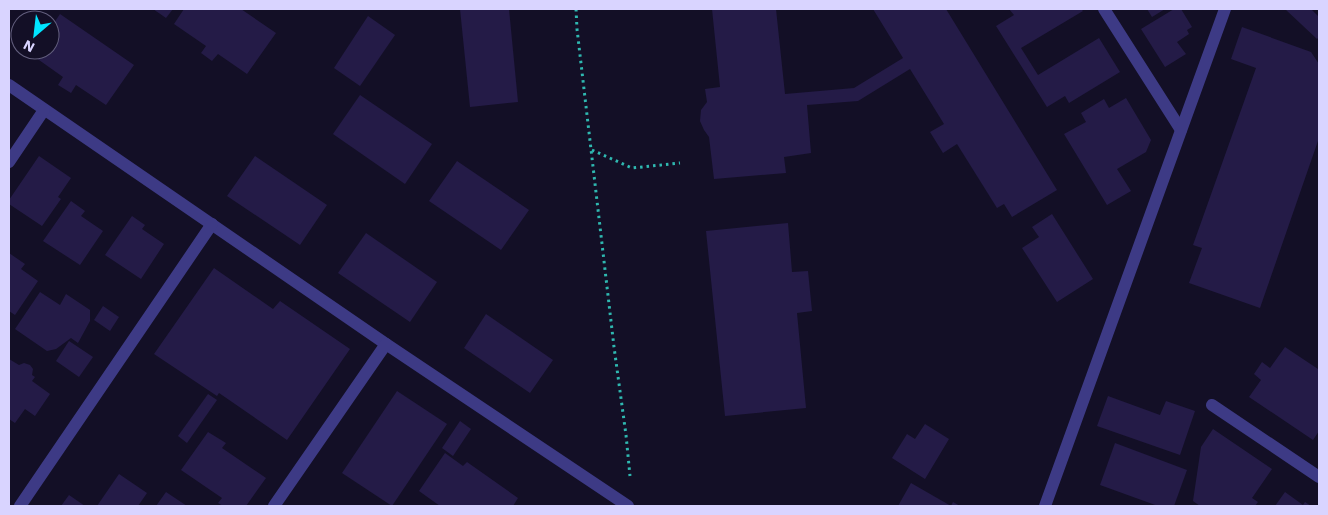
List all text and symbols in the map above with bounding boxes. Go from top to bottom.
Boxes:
north arrow [10,10,60,60]
text: N [21,37,37,56]

